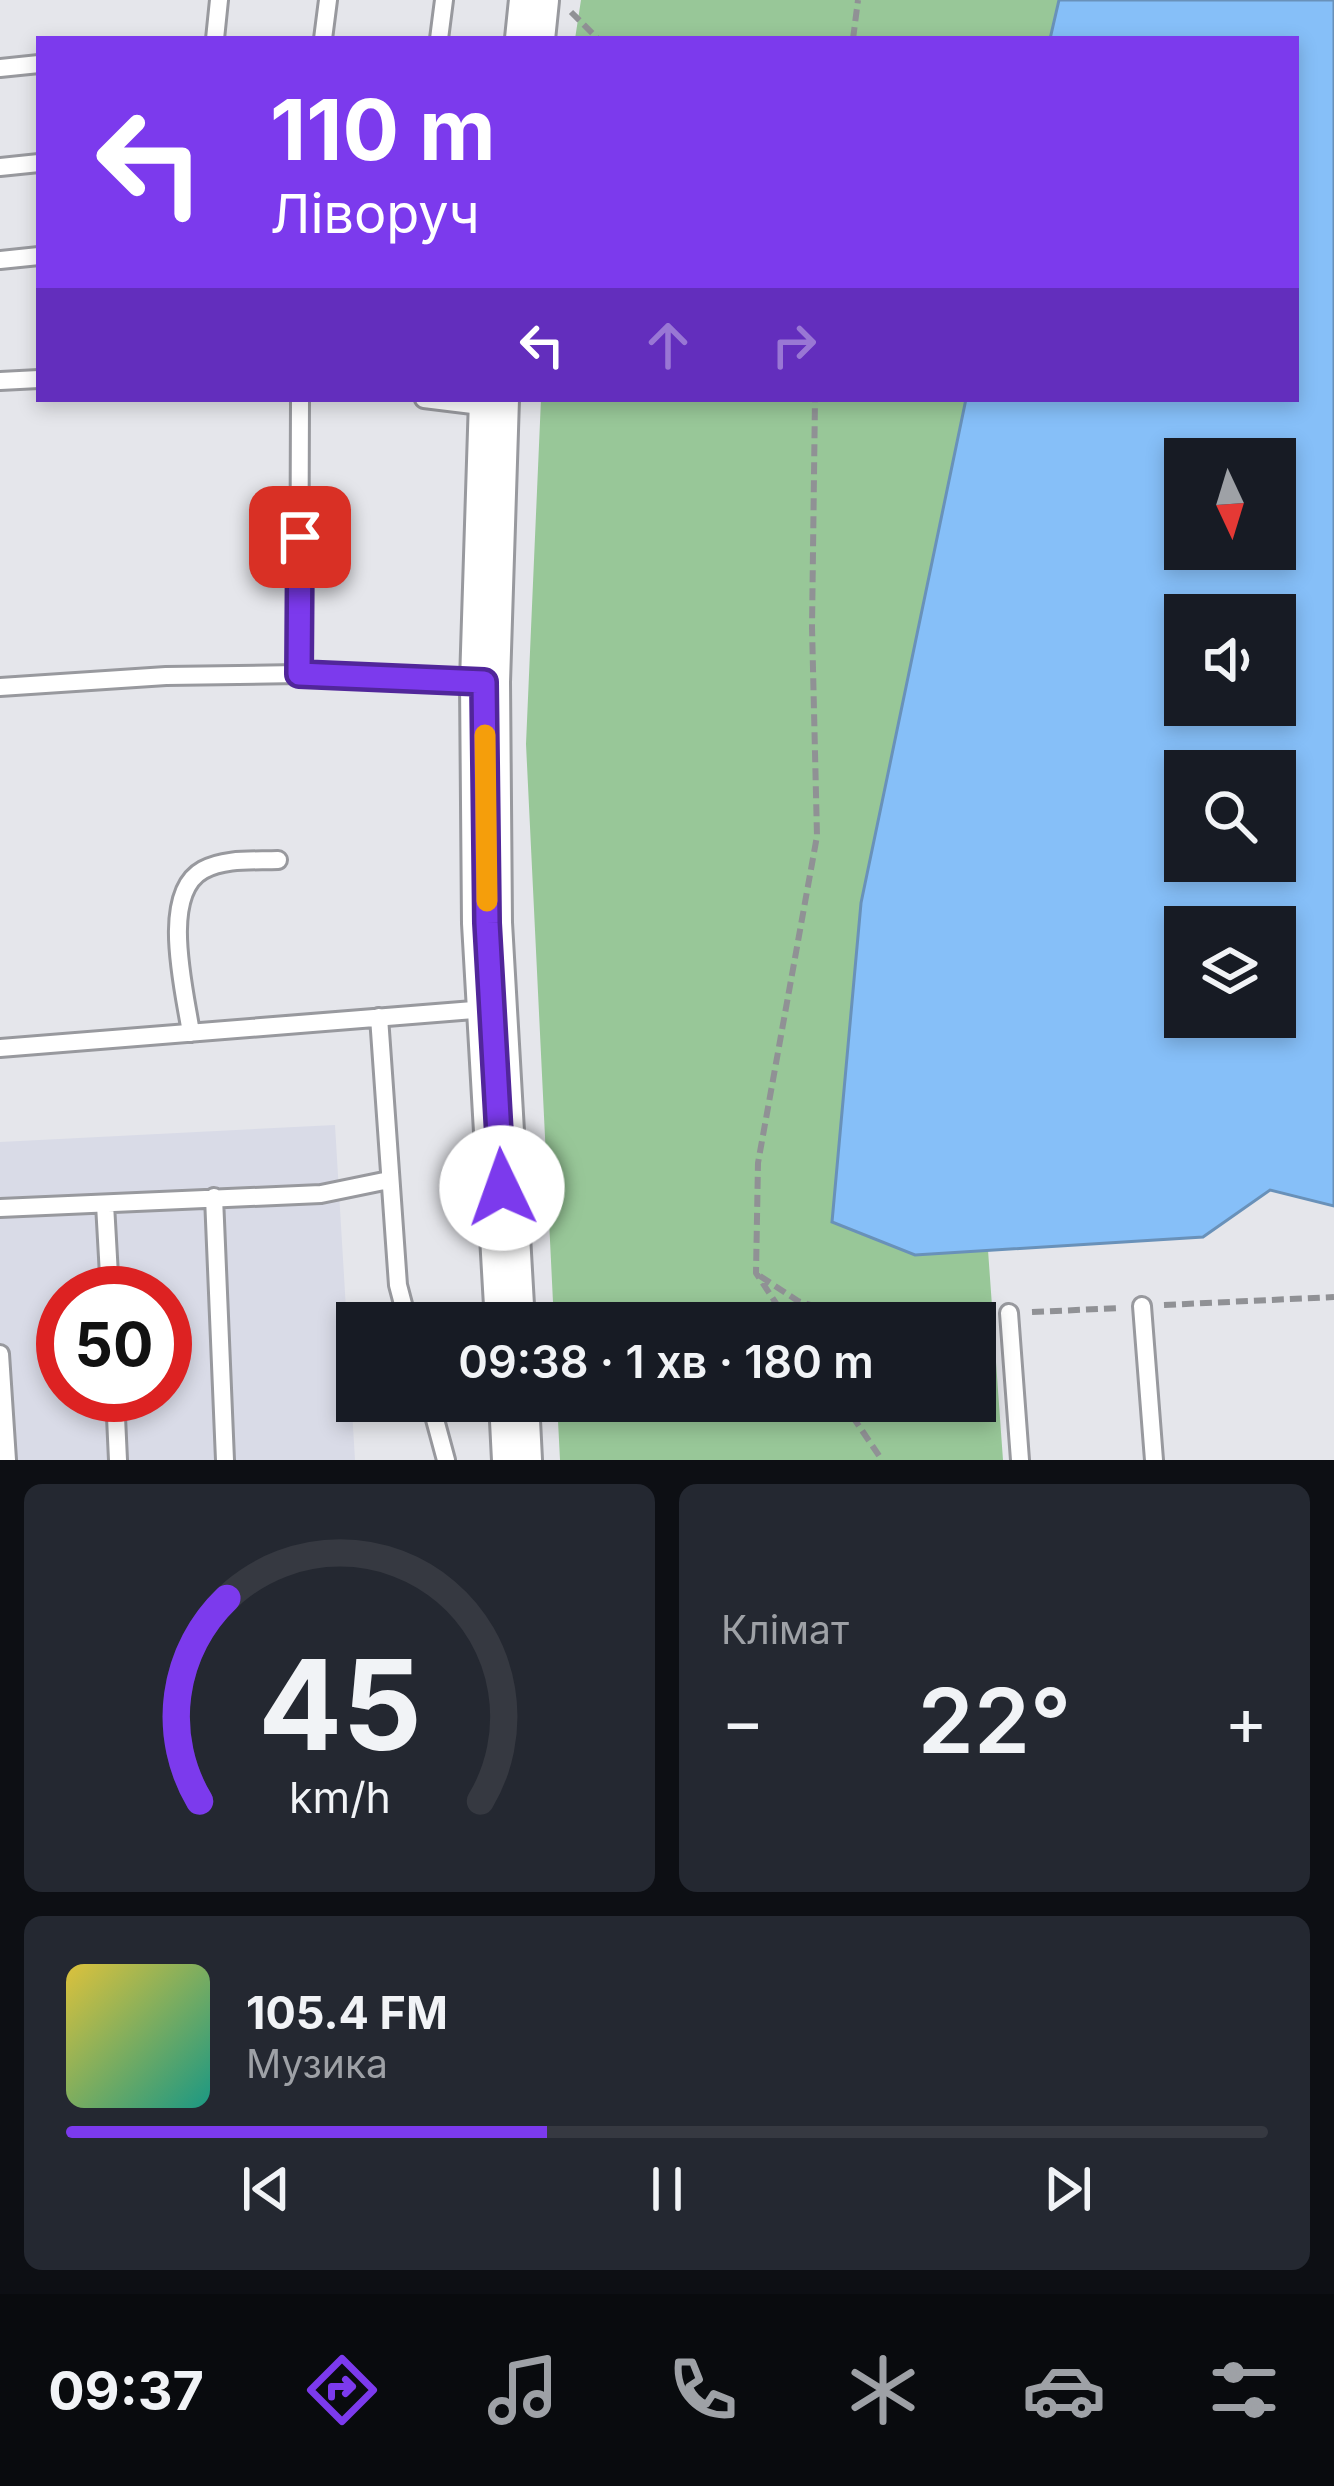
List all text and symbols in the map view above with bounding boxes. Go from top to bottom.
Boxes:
text: 110 m [270,79,496,180]
icon: left [72,84,228,240]
text: Ліворуч [270,181,480,246]
icon: left [509,312,575,378]
icon: ahead [635,312,701,378]
icon: right [761,312,827,378]
north arrow [1164,438,1296,570]
map controls [1164,438,1296,1038]
pin [249,486,351,588]
icon: arrive [267,504,333,570]
button: sound [1164,594,1296,726]
button: search [1164,750,1296,882]
button: layers [1164,906,1296,1038]
position arrow [439,1125,565,1251]
speed limit sign: 50 [36,1266,192,1422]
text: 09:38 · 1 хв · 180 m [458,1334,874,1389]
text: Клімат [721,1606,849,1653]
text: 45 [257,1629,422,1780]
text: 22° [918,1666,1071,1775]
text: − [721,1681,765,1761]
text: + [1224,1681,1268,1761]
text: km/h [289,1771,390,1823]
text: 105.4 FM [246,1985,448,2040]
text: Музика [246,2040,388,2087]
icon: previous [233,2156,299,2222]
icon: pause [634,2156,700,2222]
icon: next [1035,2156,1101,2222]
icon: directions [300,2348,384,2432]
icon: music [481,2348,565,2432]
icon: phone [661,2348,745,2432]
icon: climate [841,2348,925,2432]
icon: car [1022,2348,1106,2432]
icon: filters [1202,2348,1286,2432]
text: 09:37 [48,2358,204,2423]

